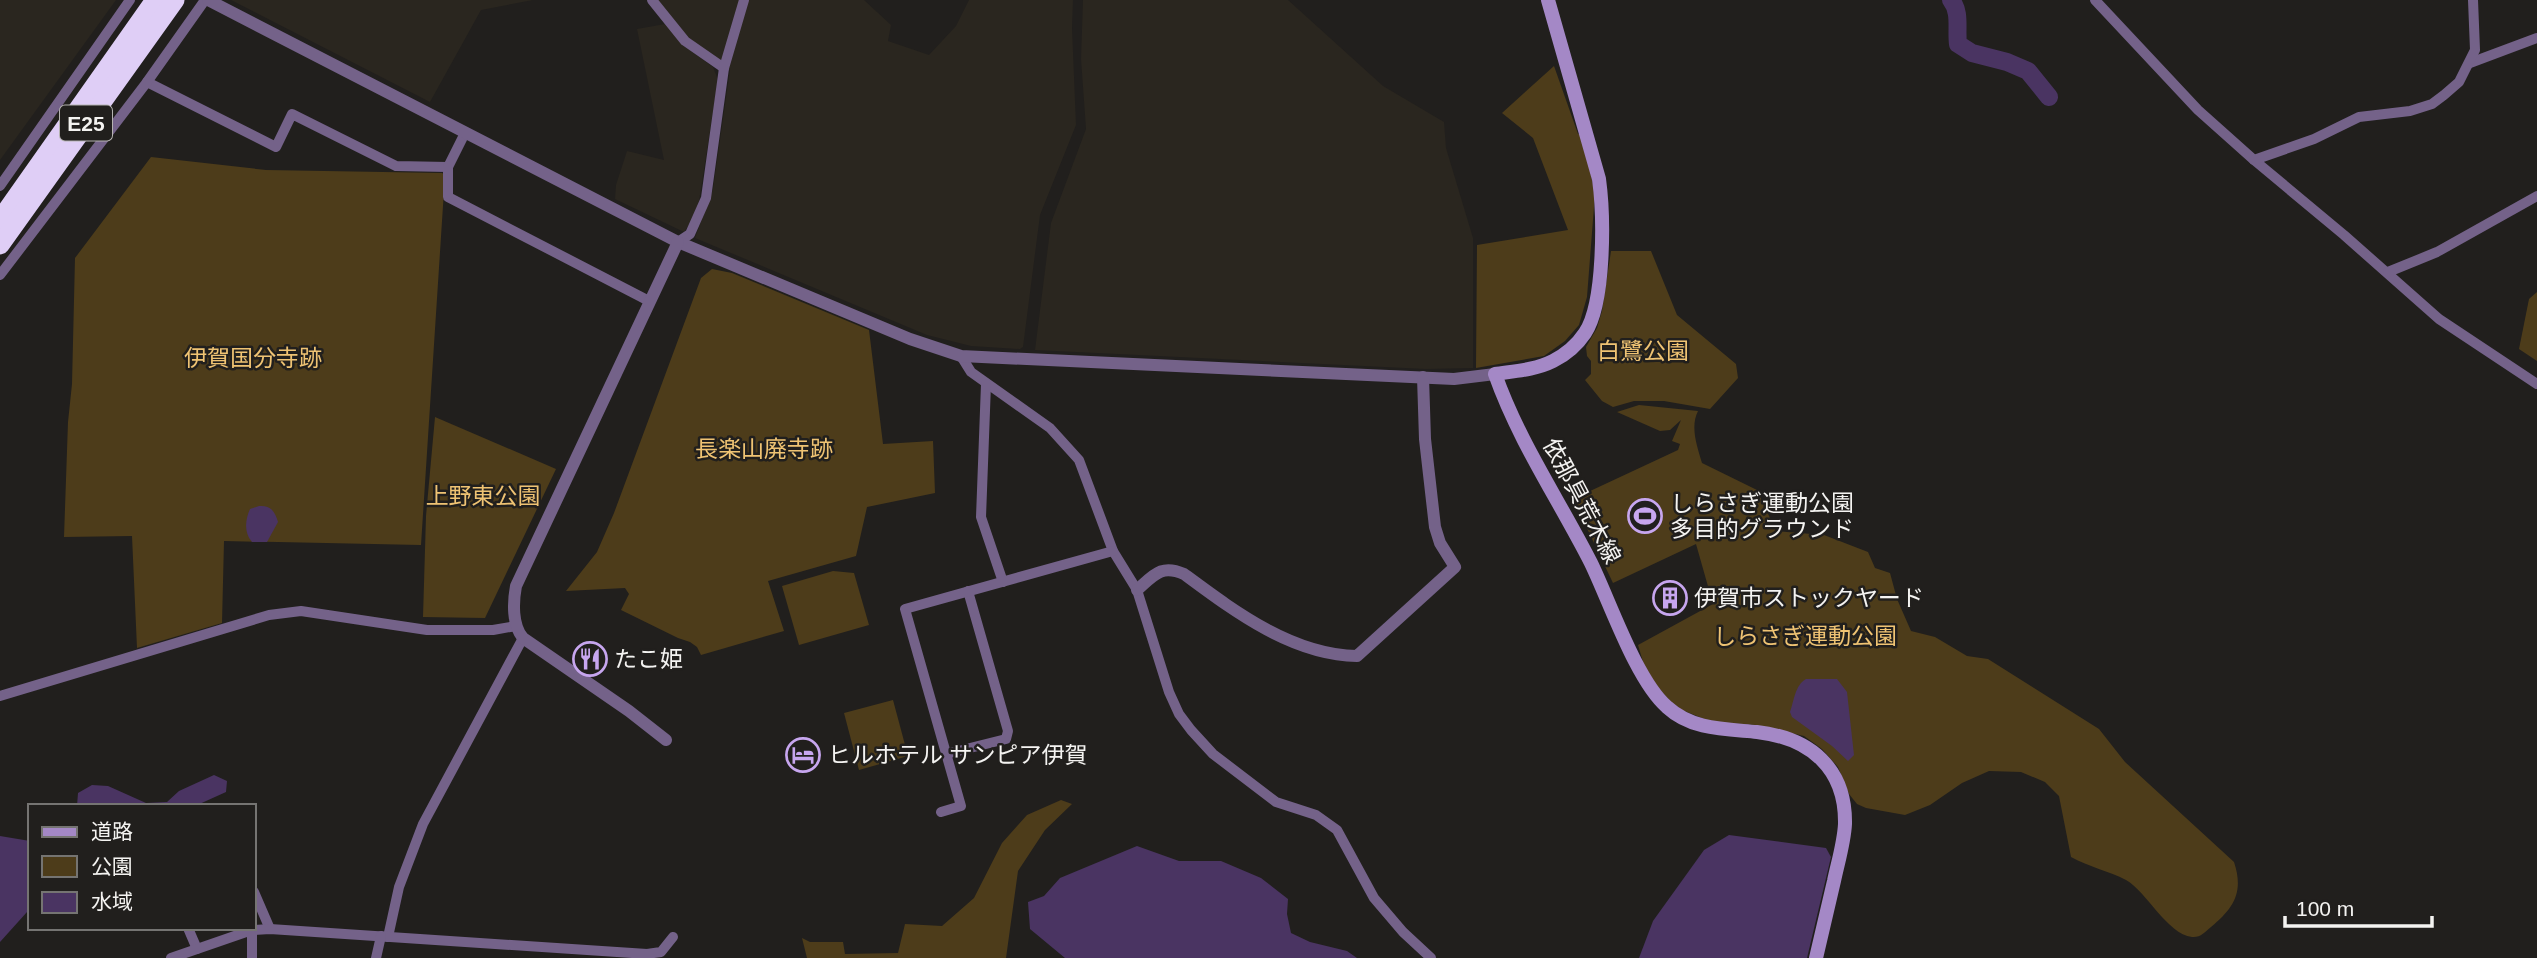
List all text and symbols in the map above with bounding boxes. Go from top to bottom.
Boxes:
road number: E25 [60,106,112,140]
park label: 白鷺公園 [1597,338,1689,364]
park label: 伊賀国分寺跡 [184,345,322,371]
street label: 依那具荒木線 [1538,434,1626,568]
park label: 長楽山廃寺跡 [695,436,833,462]
park label: 上野東公園 [426,483,541,509]
place label: しらさぎ運動公園 多目的グラウンド [1670,490,1854,542]
sports icon: しらさぎ運動公園 多目的グラウンド [1626,497,1664,535]
building icon: 伊賀市ストックヤード [1651,579,1689,617]
place label: 伊賀市ストックヤード [1694,585,1924,611]
park label: しらさぎ運動公園 [1713,623,1897,649]
restaurant icon: たこ姫 [571,640,609,678]
place label: たこ姫 [614,646,683,672]
hotel icon: ヒルホテル サンピア伊賀 [784,736,822,774]
place label: ヒルホテル サンピア伊賀 [828,742,1087,768]
legend [28,804,256,930]
text: 道路 [91,820,133,843]
text: 公園 [91,855,133,878]
scale bar [2285,884,2432,928]
text: 水域 [91,890,133,913]
text: 100 m [2296,897,2354,920]

